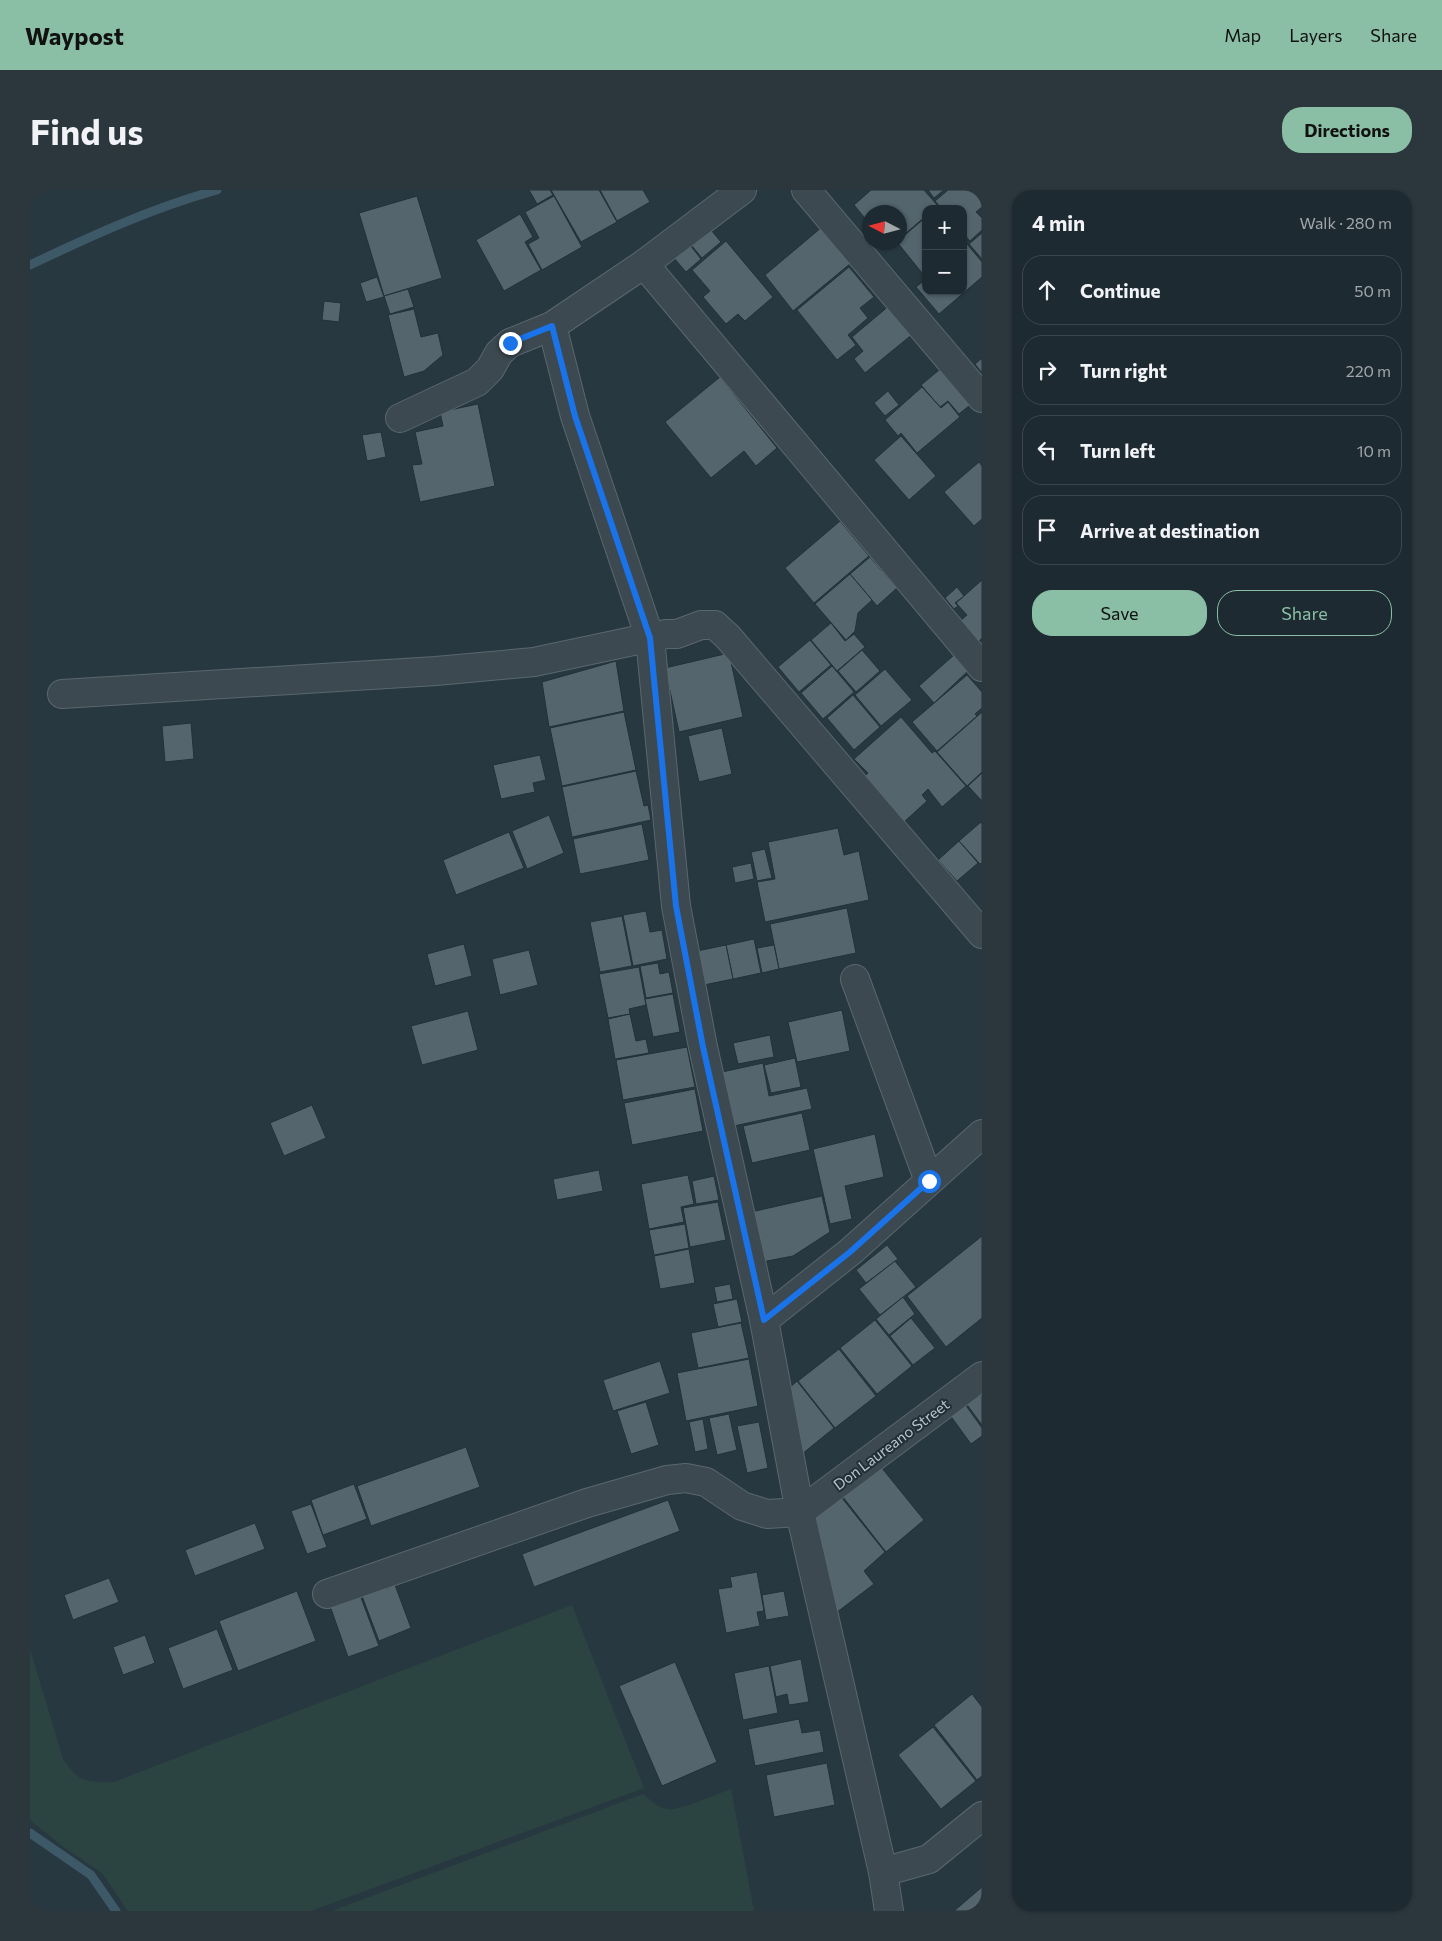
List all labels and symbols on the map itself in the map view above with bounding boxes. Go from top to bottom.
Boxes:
north arrow [862,205,907,250]
route end [499,332,522,355]
route start [918,1170,941,1193]
street label: Don Laureano Street [829,1395,953,1493]

